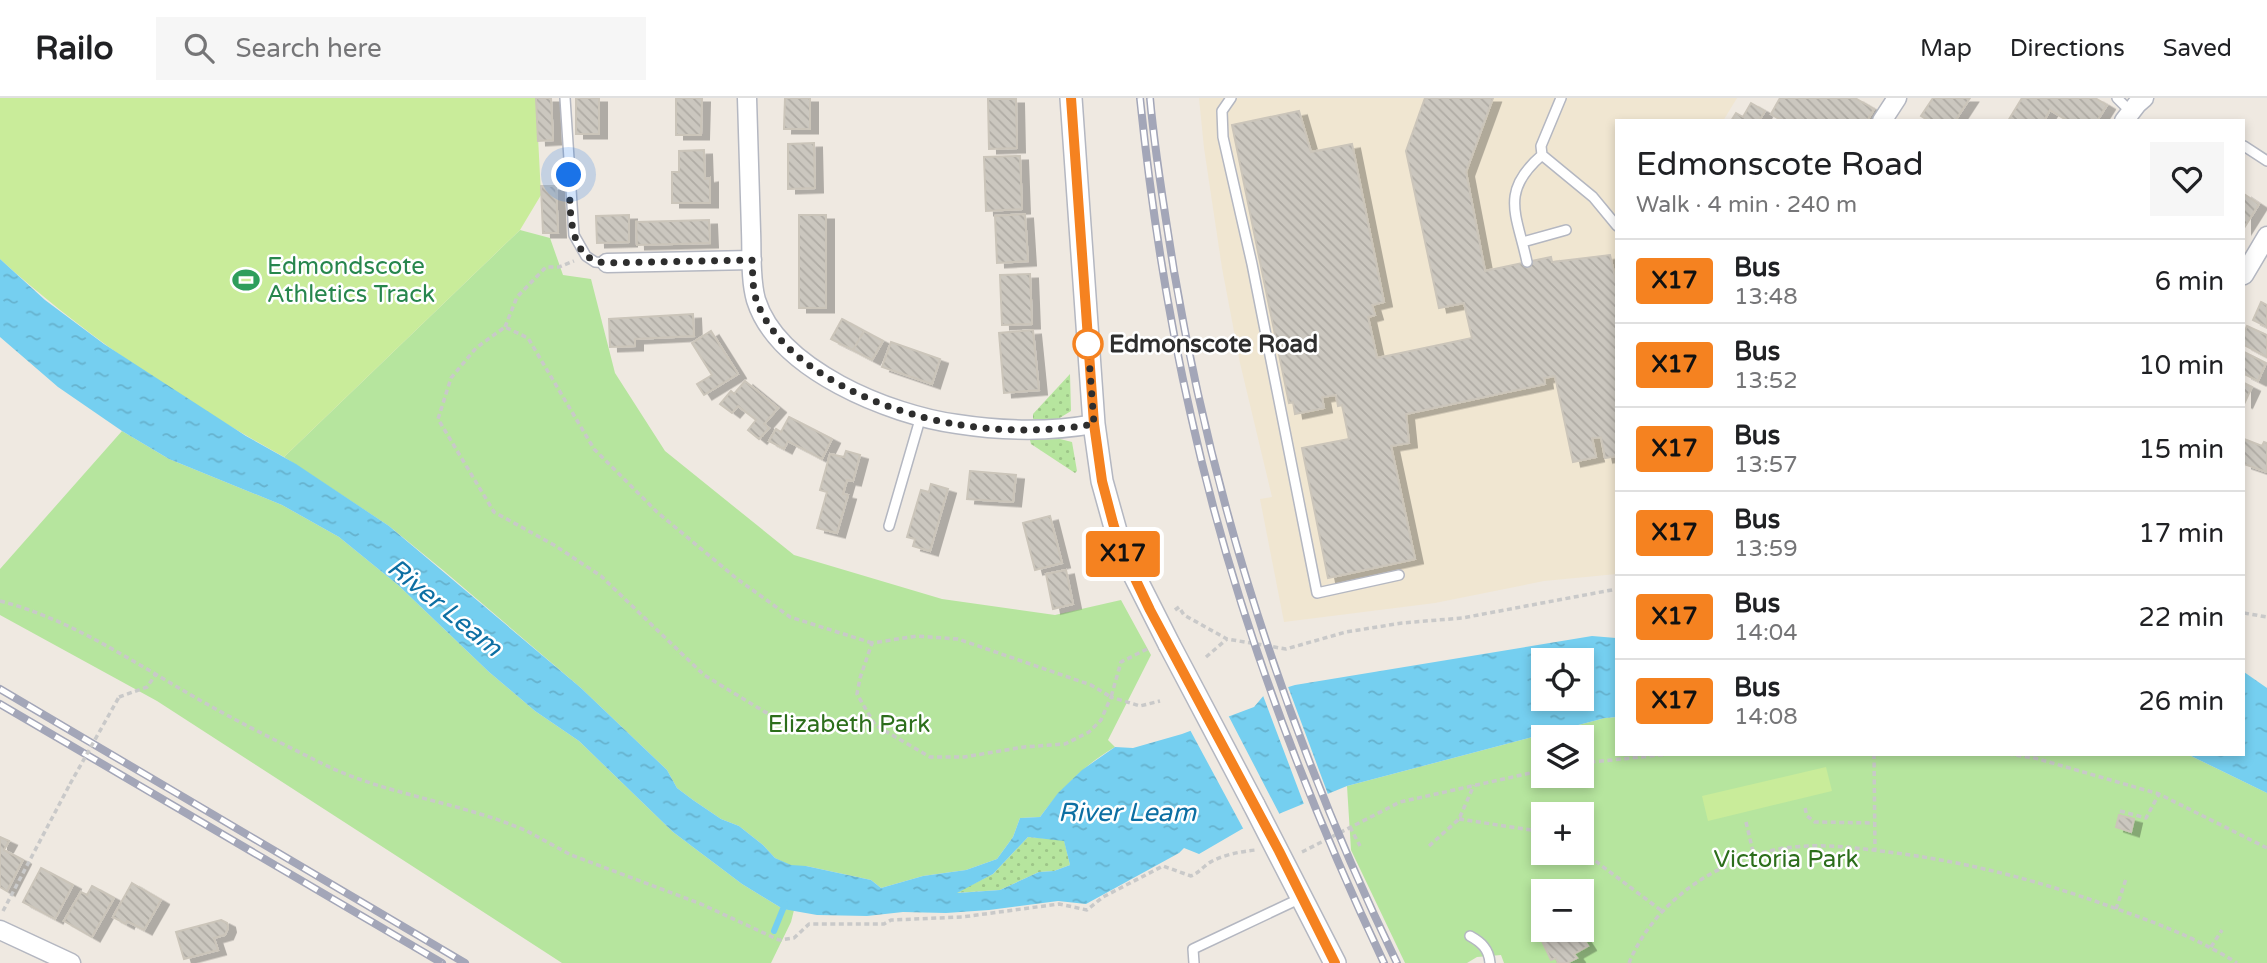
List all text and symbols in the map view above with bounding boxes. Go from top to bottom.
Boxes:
search box [156,17,646,80]
text: Railo [35,29,114,68]
icon: search [180,29,218,67]
text: Search here [236,33,382,64]
text: Map [1920,34,1972,63]
text: Directions [2010,34,2125,63]
text: Saved [2163,34,2232,63]
button: heart [2150,142,2224,216]
text: Edmonscote Road [1636,145,1924,184]
your location [551,157,586,192]
text: Walk · 4 min · 240 m [1636,191,1857,219]
place label: Edmondscote Athletics Track [267,252,435,309]
text: Bus [1734,252,1780,283]
sports icon: Edmondscote Athletics Track [231,265,261,295]
text: X17 [1651,266,1698,295]
text: 6 min [2155,266,2224,297]
text: 13:48 [1734,283,1798,311]
marker: Edmonscote Road [1073,329,1103,359]
place label: Edmonscote Road [1109,330,1318,359]
text: Bus [1734,336,1780,367]
text: X17 [1651,350,1698,379]
text: 10 min [2138,350,2224,381]
text: 13:52 [1734,367,1798,395]
text: Bus [1734,420,1780,451]
text: X17 [1651,434,1698,463]
text: 15 min [2138,434,2224,465]
text: 13:57 [1734,451,1798,479]
text: Bus [1734,504,1780,535]
text: X17 [1651,518,1698,547]
text: 17 min [2138,518,2224,549]
line badge: X17 [1083,531,1163,577]
text: 13:59 [1734,535,1798,563]
text: X17 [1100,539,1146,568]
water label: River Leam [381,552,509,664]
text: Bus [1734,588,1780,619]
text: X17 [1651,602,1698,631]
text: 22 min [2138,602,2224,633]
text: 14:04 [1734,619,1798,647]
map controls [1531,648,1594,942]
button: locate [1531,648,1594,711]
text: Bus [1734,672,1780,703]
text: X17 [1651,686,1698,715]
text: 26 min [2138,686,2224,717]
text: 14:08 [1734,703,1798,731]
park label: Elizabeth Park [768,710,930,739]
button: layers [1531,725,1594,788]
water label: River Leam [1058,797,1197,828]
button: + [1531,802,1594,865]
park label: Victoria Park [1714,845,1858,874]
button: − [1531,879,1594,942]

